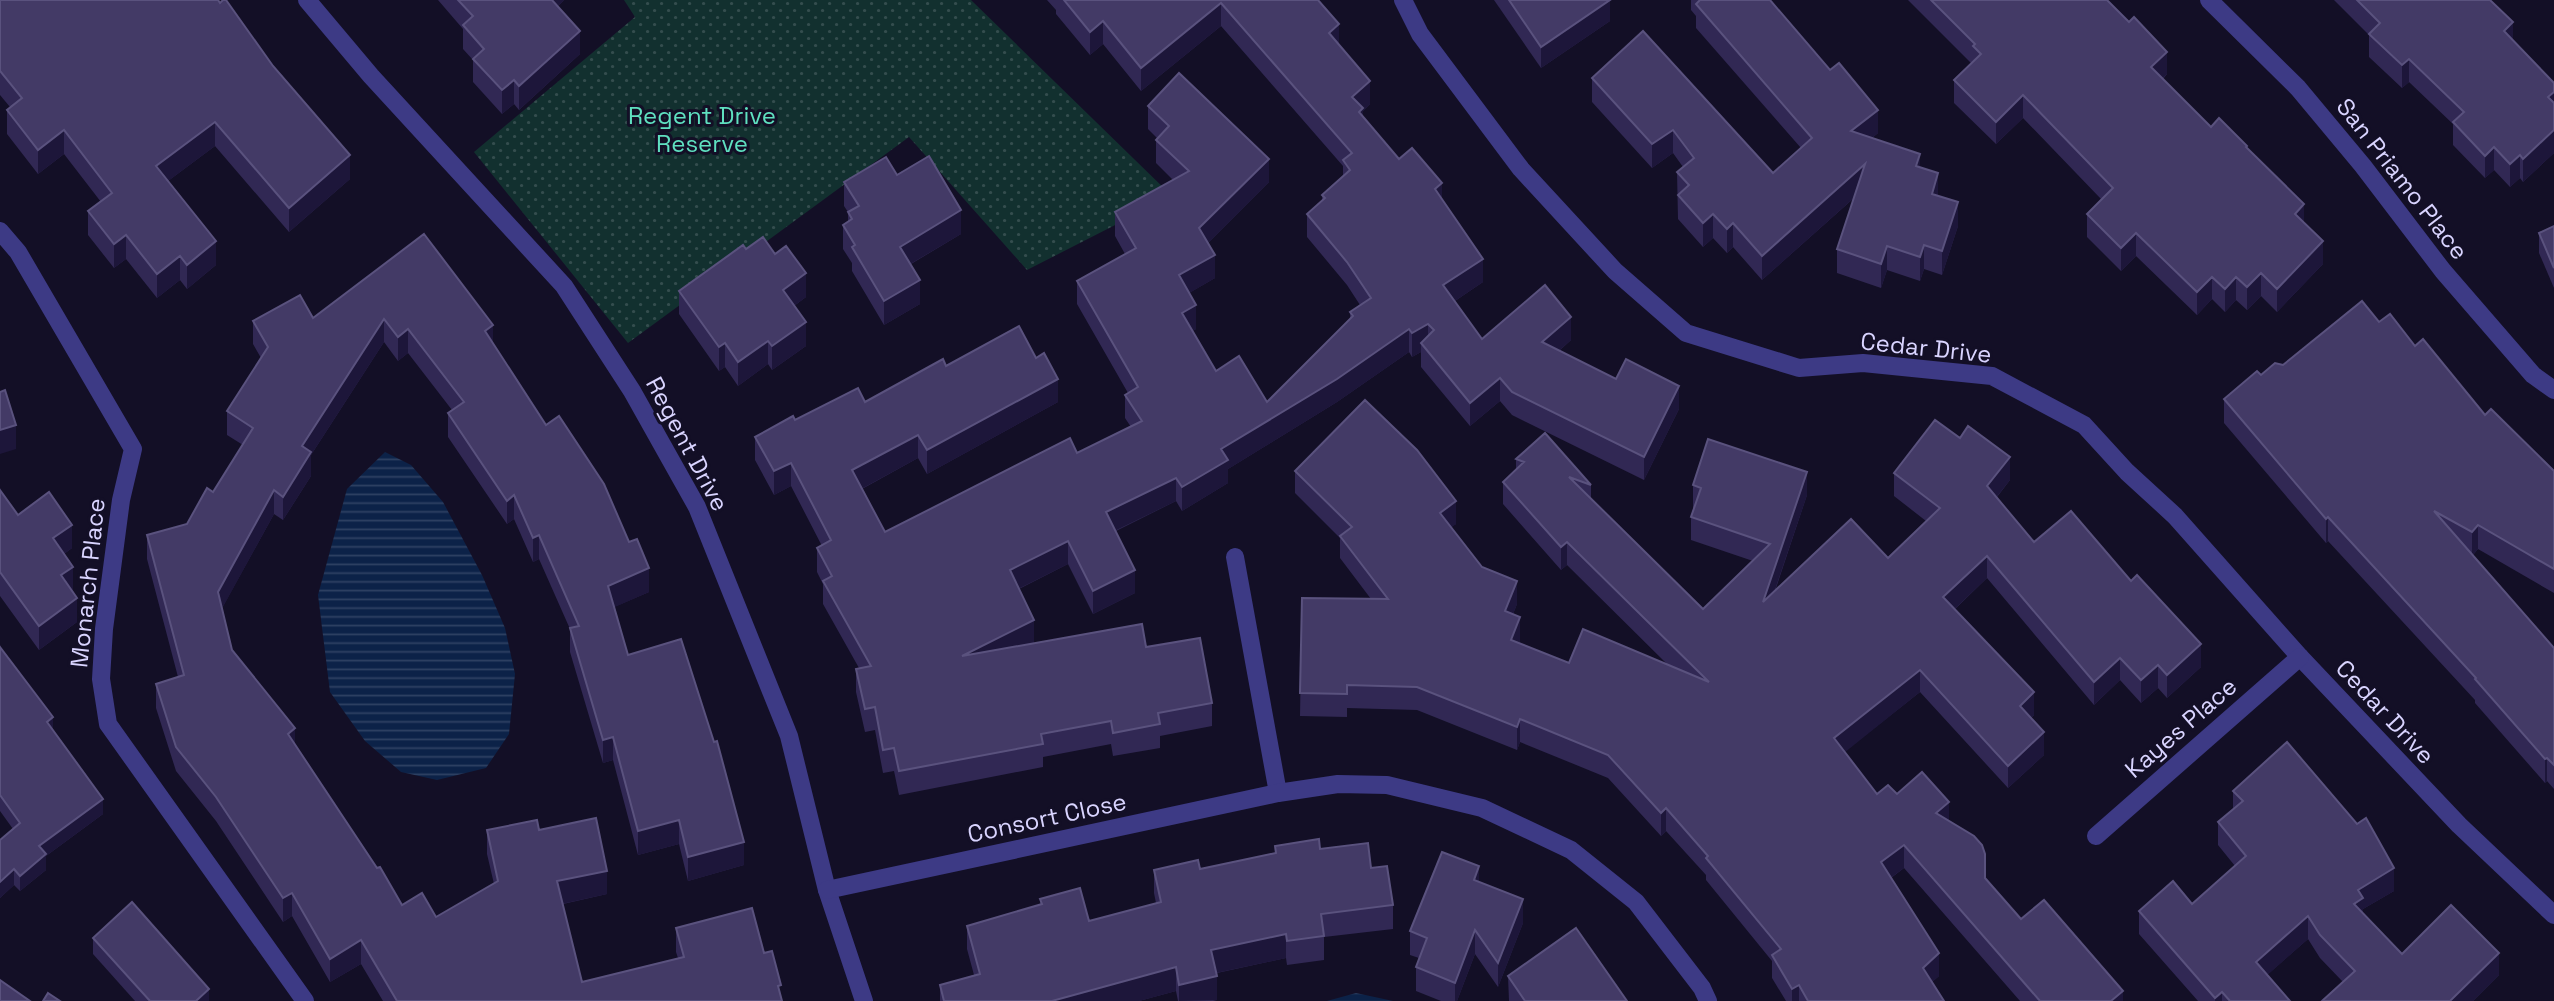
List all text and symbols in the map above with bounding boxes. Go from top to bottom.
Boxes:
street label: San Priamo Place [2330,92,2475,266]
park label: Regent Drive Reserve [628,100,776,159]
street label: Cedar Drive [1859,325,1993,370]
street label: Regent Drive [639,371,736,516]
street label: Monarch Place [63,497,112,669]
street label: Cedar Drive [2329,653,2442,770]
street label: Kayes Place [2118,671,2243,785]
street label: Consort Close [965,786,1129,849]

